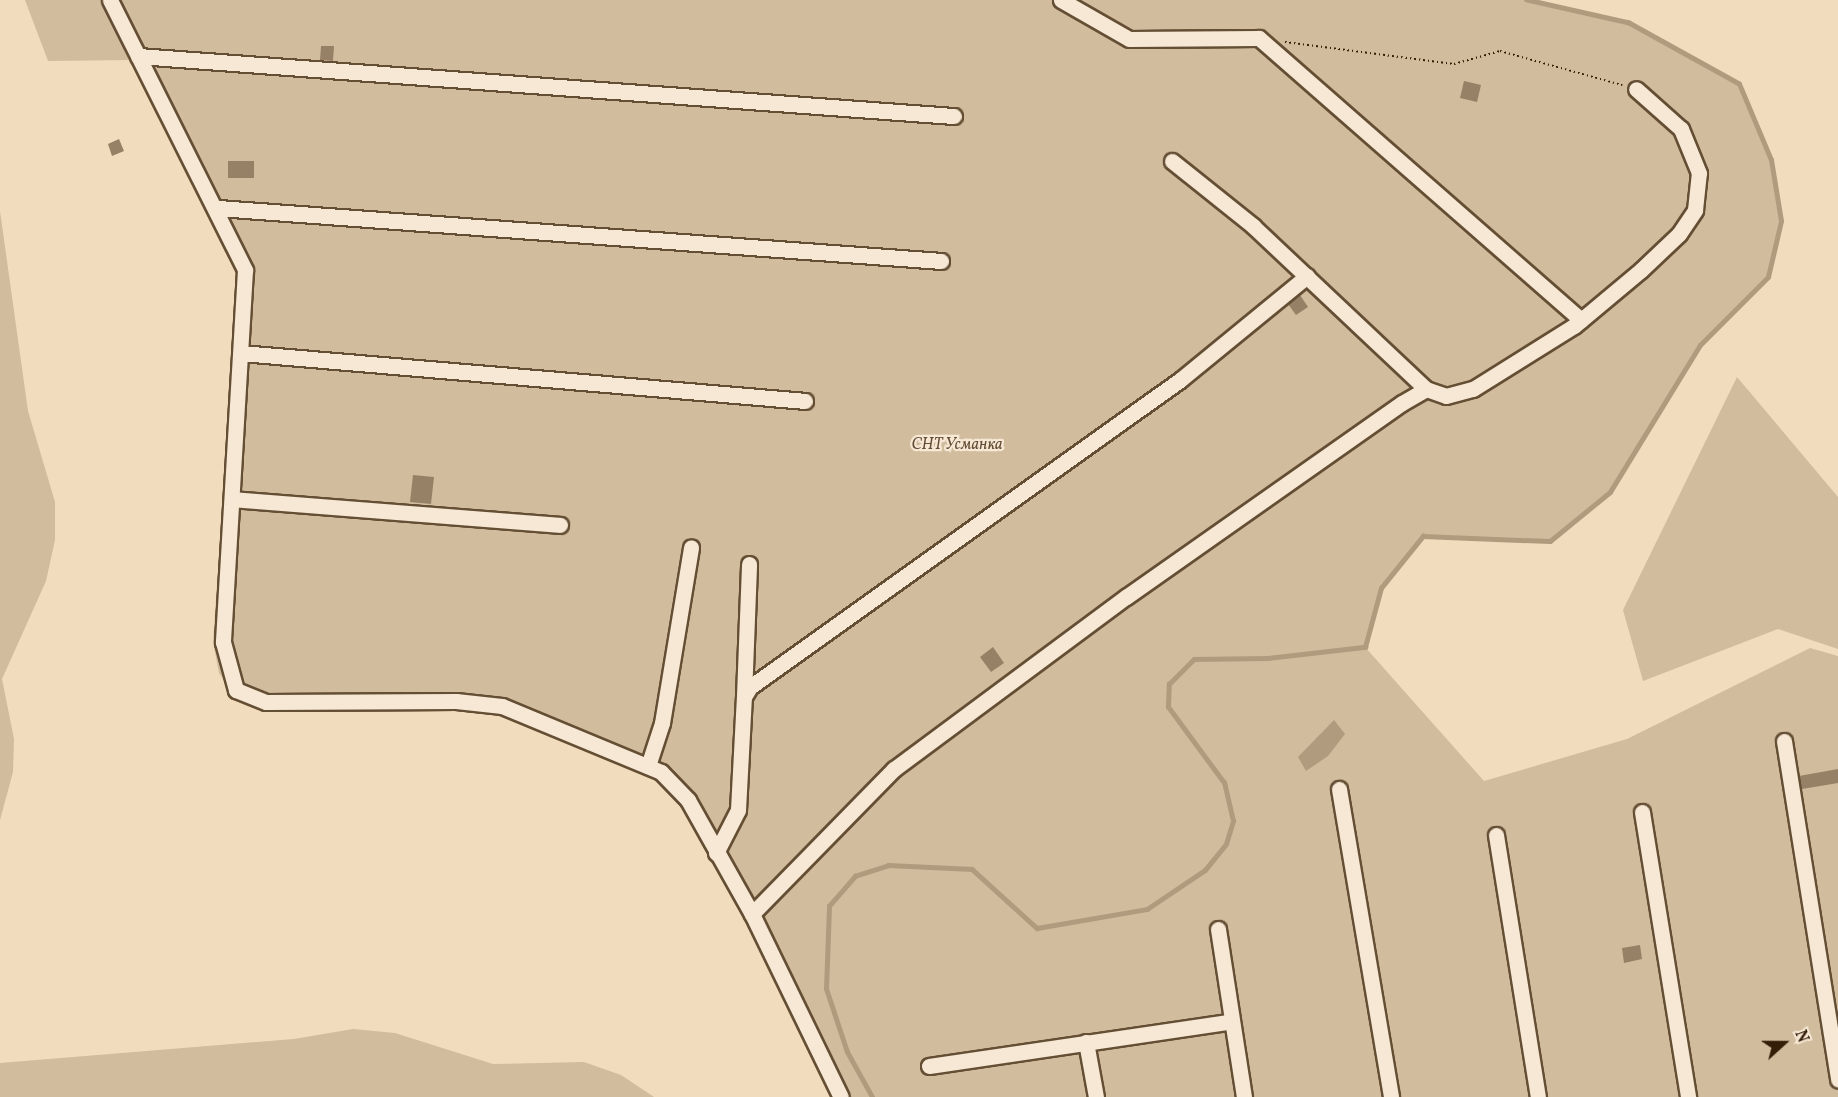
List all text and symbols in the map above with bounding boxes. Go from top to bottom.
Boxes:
park label: СНТ Усманка [911,435,1003,455]
north arrow [1754,1013,1814,1073]
text: N [1788,1027,1813,1046]

